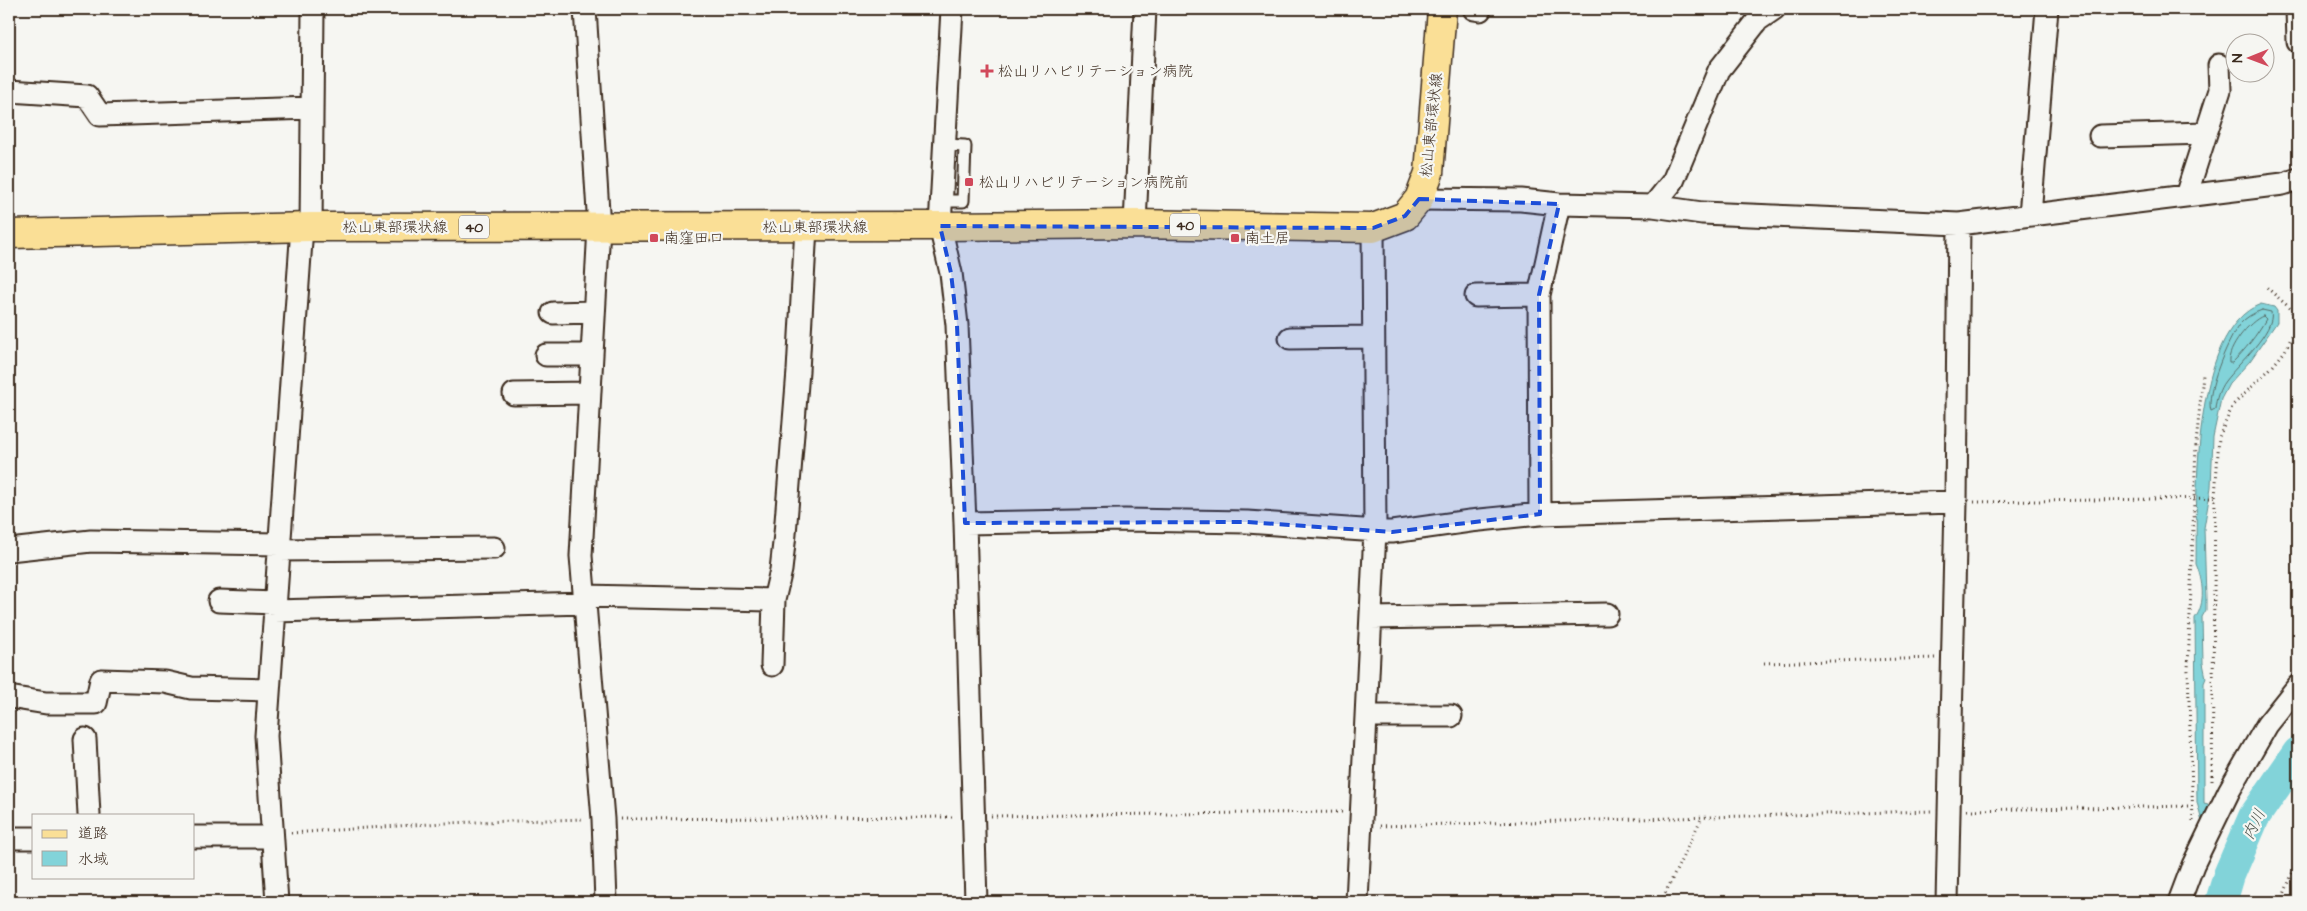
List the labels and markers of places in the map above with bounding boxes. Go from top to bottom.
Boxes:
place label: 松山リハビリテーション病院 [998,61,1193,82]
marker: 松山リハビリテーション病院 [980,64,994,78]
place label: 松山リハビリテーション病院前 [979,172,1189,193]
marker: 松山リハビリテーション病院前 [963,176,975,188]
place label: 南窪田口 [664,228,724,249]
place label: 南土居 [1245,228,1290,249]
marker: 南窪田口 [648,232,660,244]
marker: 南土居 [1229,232,1241,244]

